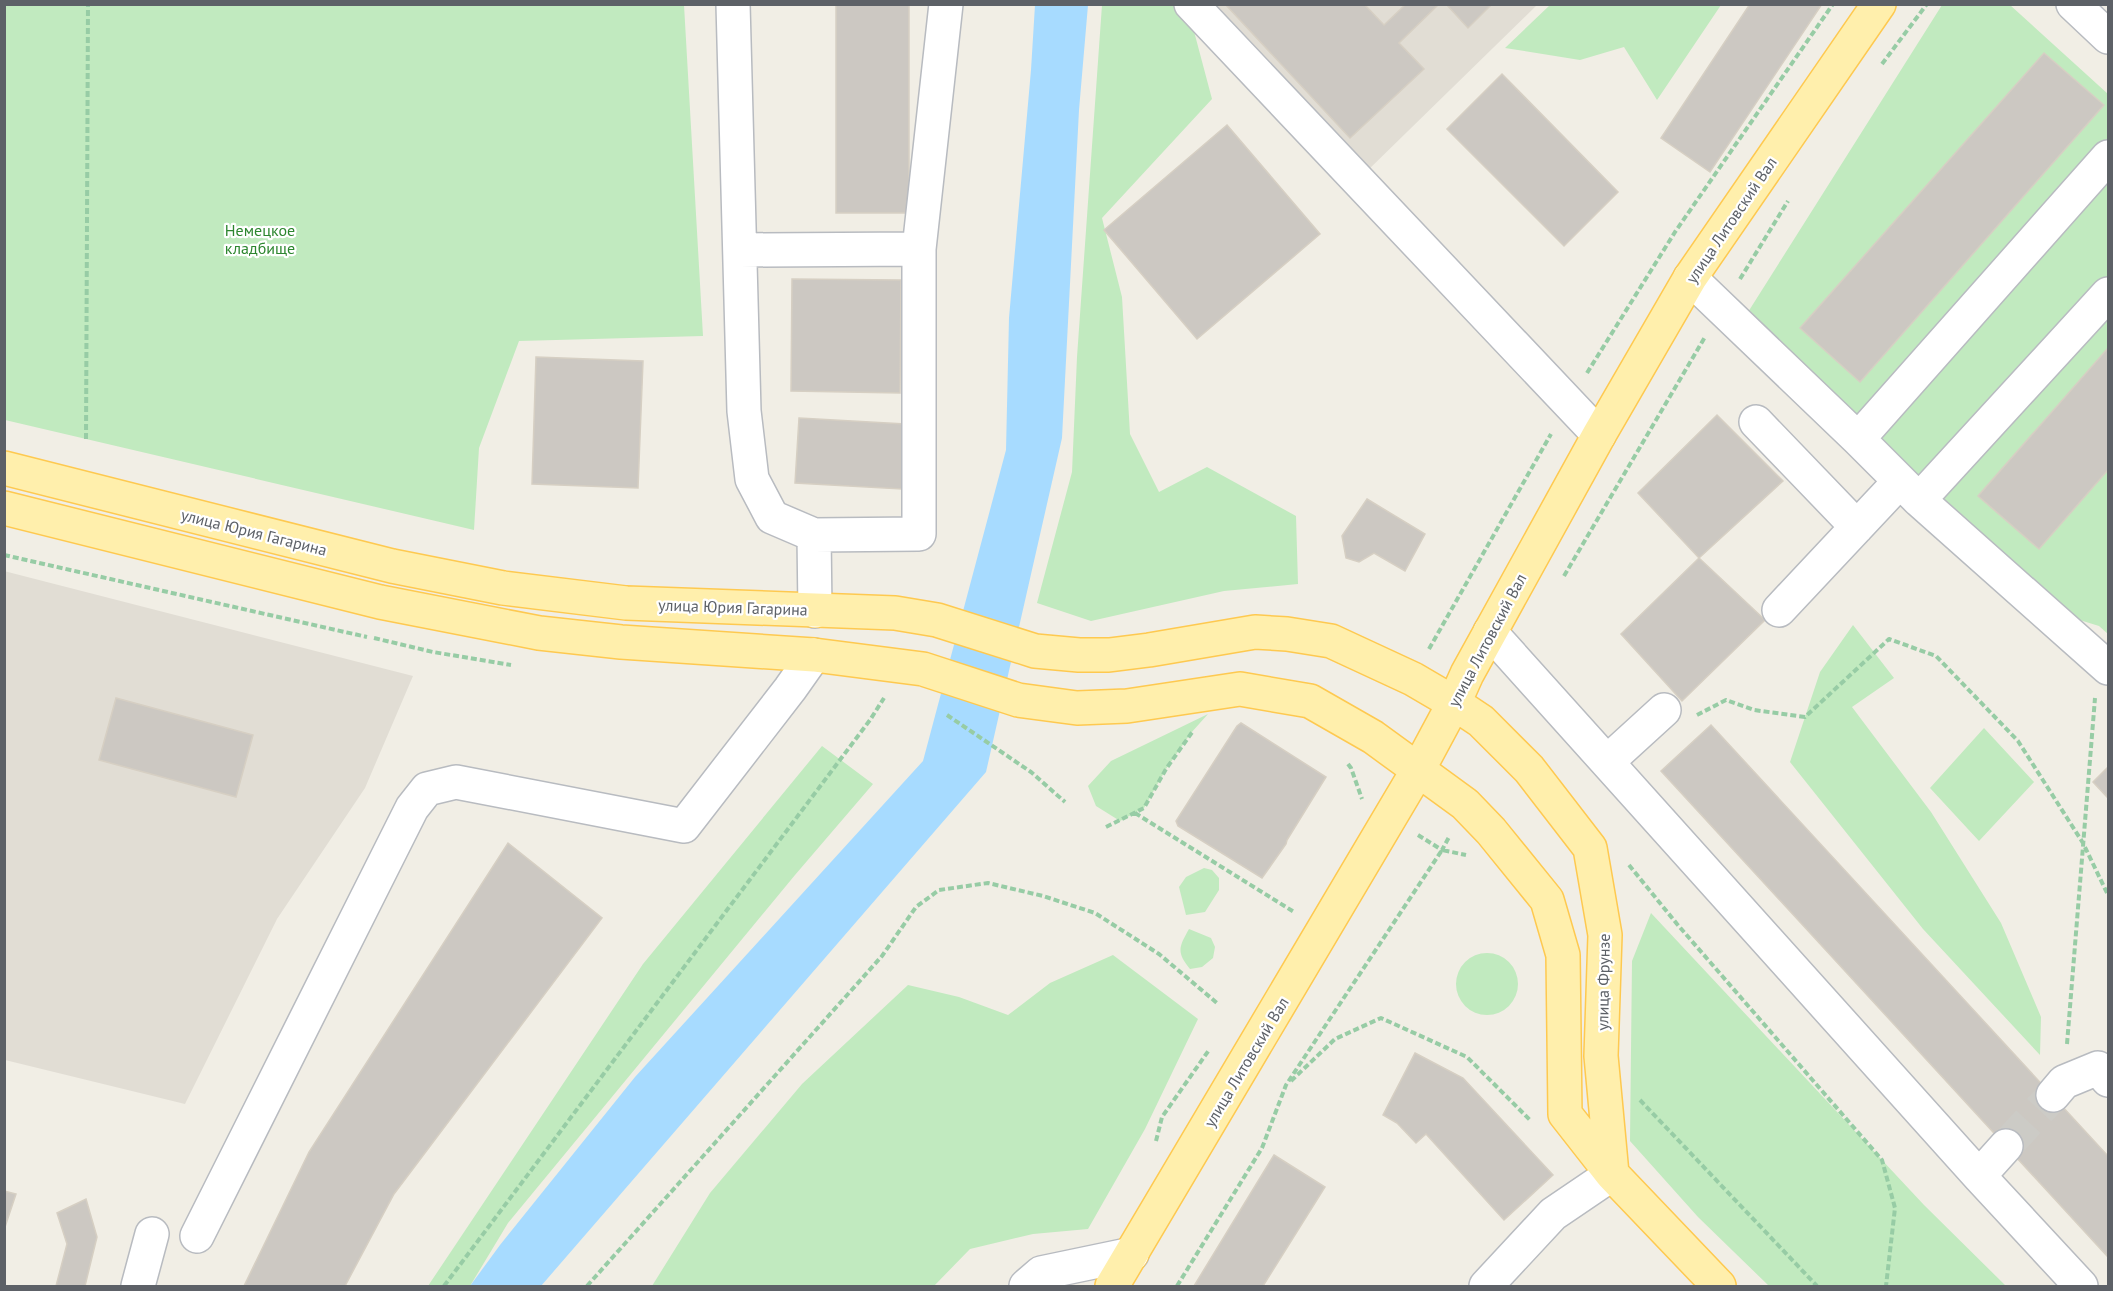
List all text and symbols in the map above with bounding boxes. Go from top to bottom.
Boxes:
street label: улица Литовский Вал [1681,153,1781,287]
park label: Немецкое кладбище [225,220,295,258]
street label: улица Юрия Гагарина [179,504,329,560]
street label: улица Литовский Вал [1443,570,1531,710]
street label: улица Юрия Гагарина [658,594,808,620]
street label: улица Фрунзе [1592,933,1614,1031]
street label: улица Литовский Вал [1199,993,1293,1131]

